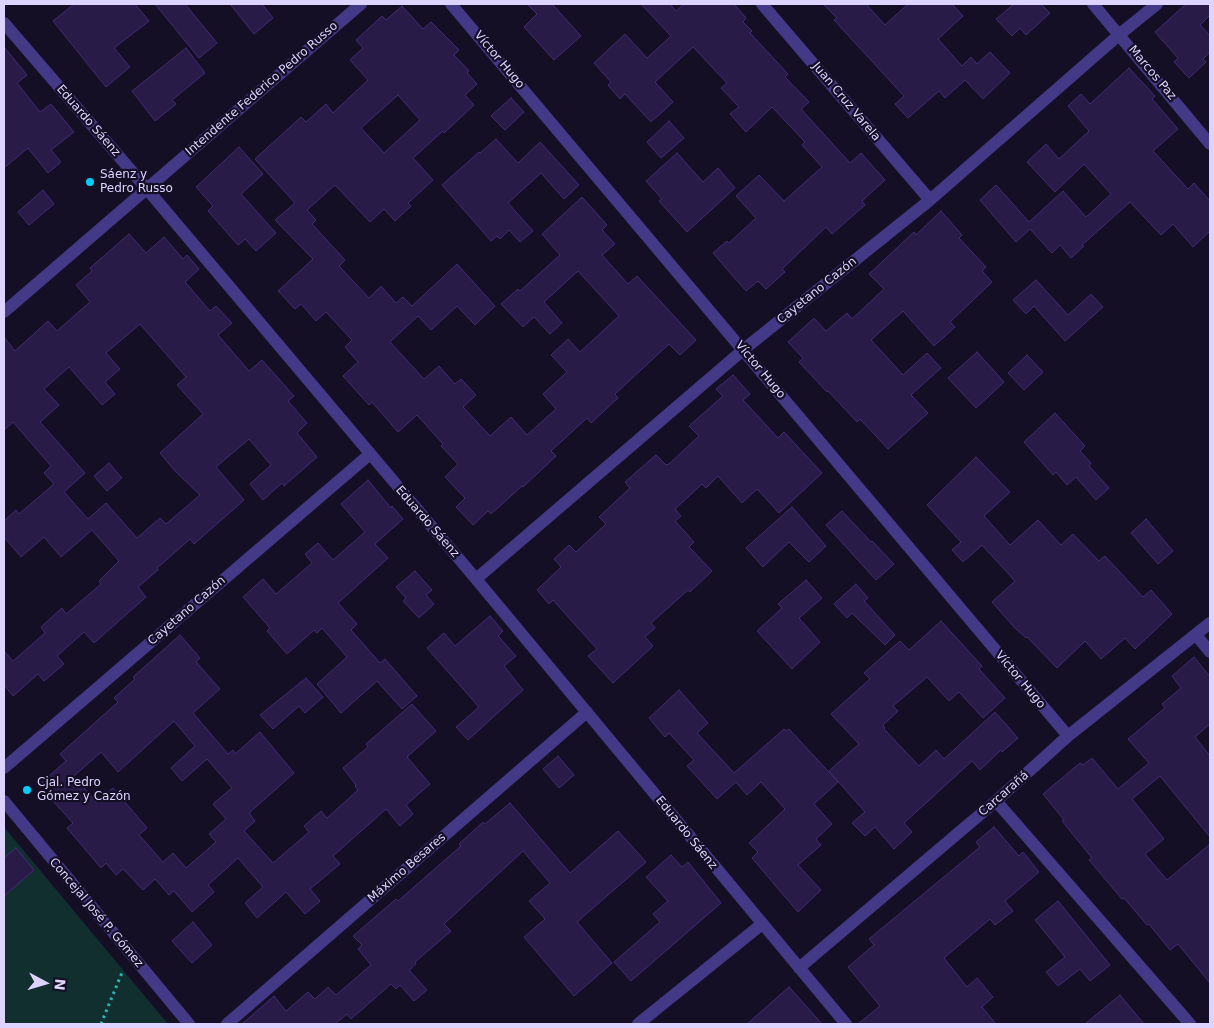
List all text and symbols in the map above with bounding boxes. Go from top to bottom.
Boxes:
street label: Intendente Federico Pedro Russo [183,19,341,159]
street label: Víctor Hugo [471,28,527,92]
street label: Marcos Paz [1125,43,1179,103]
street label: Juan Cruz Varela [809,60,883,144]
street label: Eduardo Sáenz [53,82,123,160]
place label: Sáenz y Pedro Russo [100,168,173,196]
marker: Sáenz y Pedro Russo [84,176,96,188]
street label: Cayetano Cazón [774,255,860,327]
street label: Víctor Hugo [732,338,788,402]
street label: Eduardo Sáenz [392,483,462,561]
street label: Cayetano Cazón [145,573,229,649]
street label: Víctor Hugo [992,648,1048,712]
street label: Carcarañá [976,768,1032,820]
place label: Cjal. Pedro Gómez y Cazón [37,776,131,804]
marker: Cjal. Pedro Gómez y Cazón [21,784,33,796]
street label: Eduardo Sáenz [652,794,720,872]
street label: Máximo Besares [365,830,449,906]
street label: Concejal José P. Gómez [46,855,146,971]
north arrow [20,958,70,1008]
text: N [51,978,68,991]

